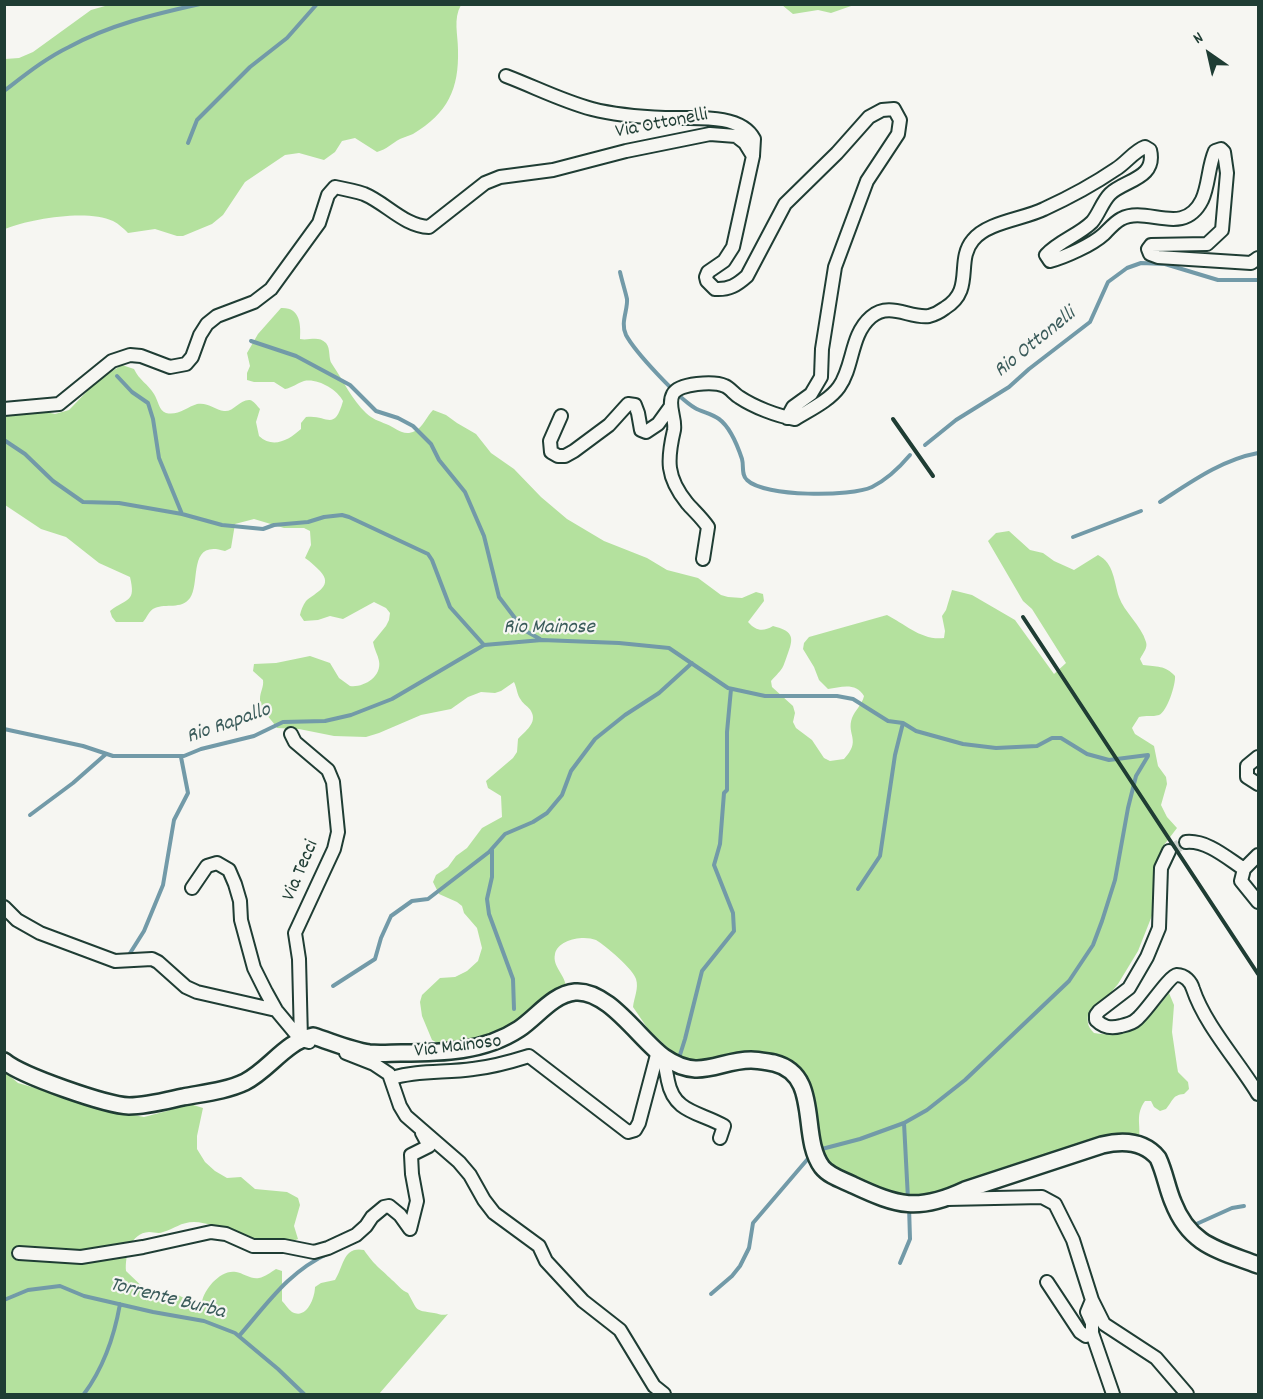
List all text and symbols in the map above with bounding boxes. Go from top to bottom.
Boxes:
north arrow [1179,24,1239,84]
text: N [1189,27,1208,50]
street label: Via Ottonelli [614,104,710,146]
water label: Rio Ottonelli [990,303,1082,385]
water label: Rio Mainose [503,616,595,642]
water label: Rio Rapallo [184,699,274,751]
street label: Via Tecci [278,837,326,905]
street label: Via Mainoso [413,1031,503,1065]
water label: Torrente Burba [107,1274,227,1326]

